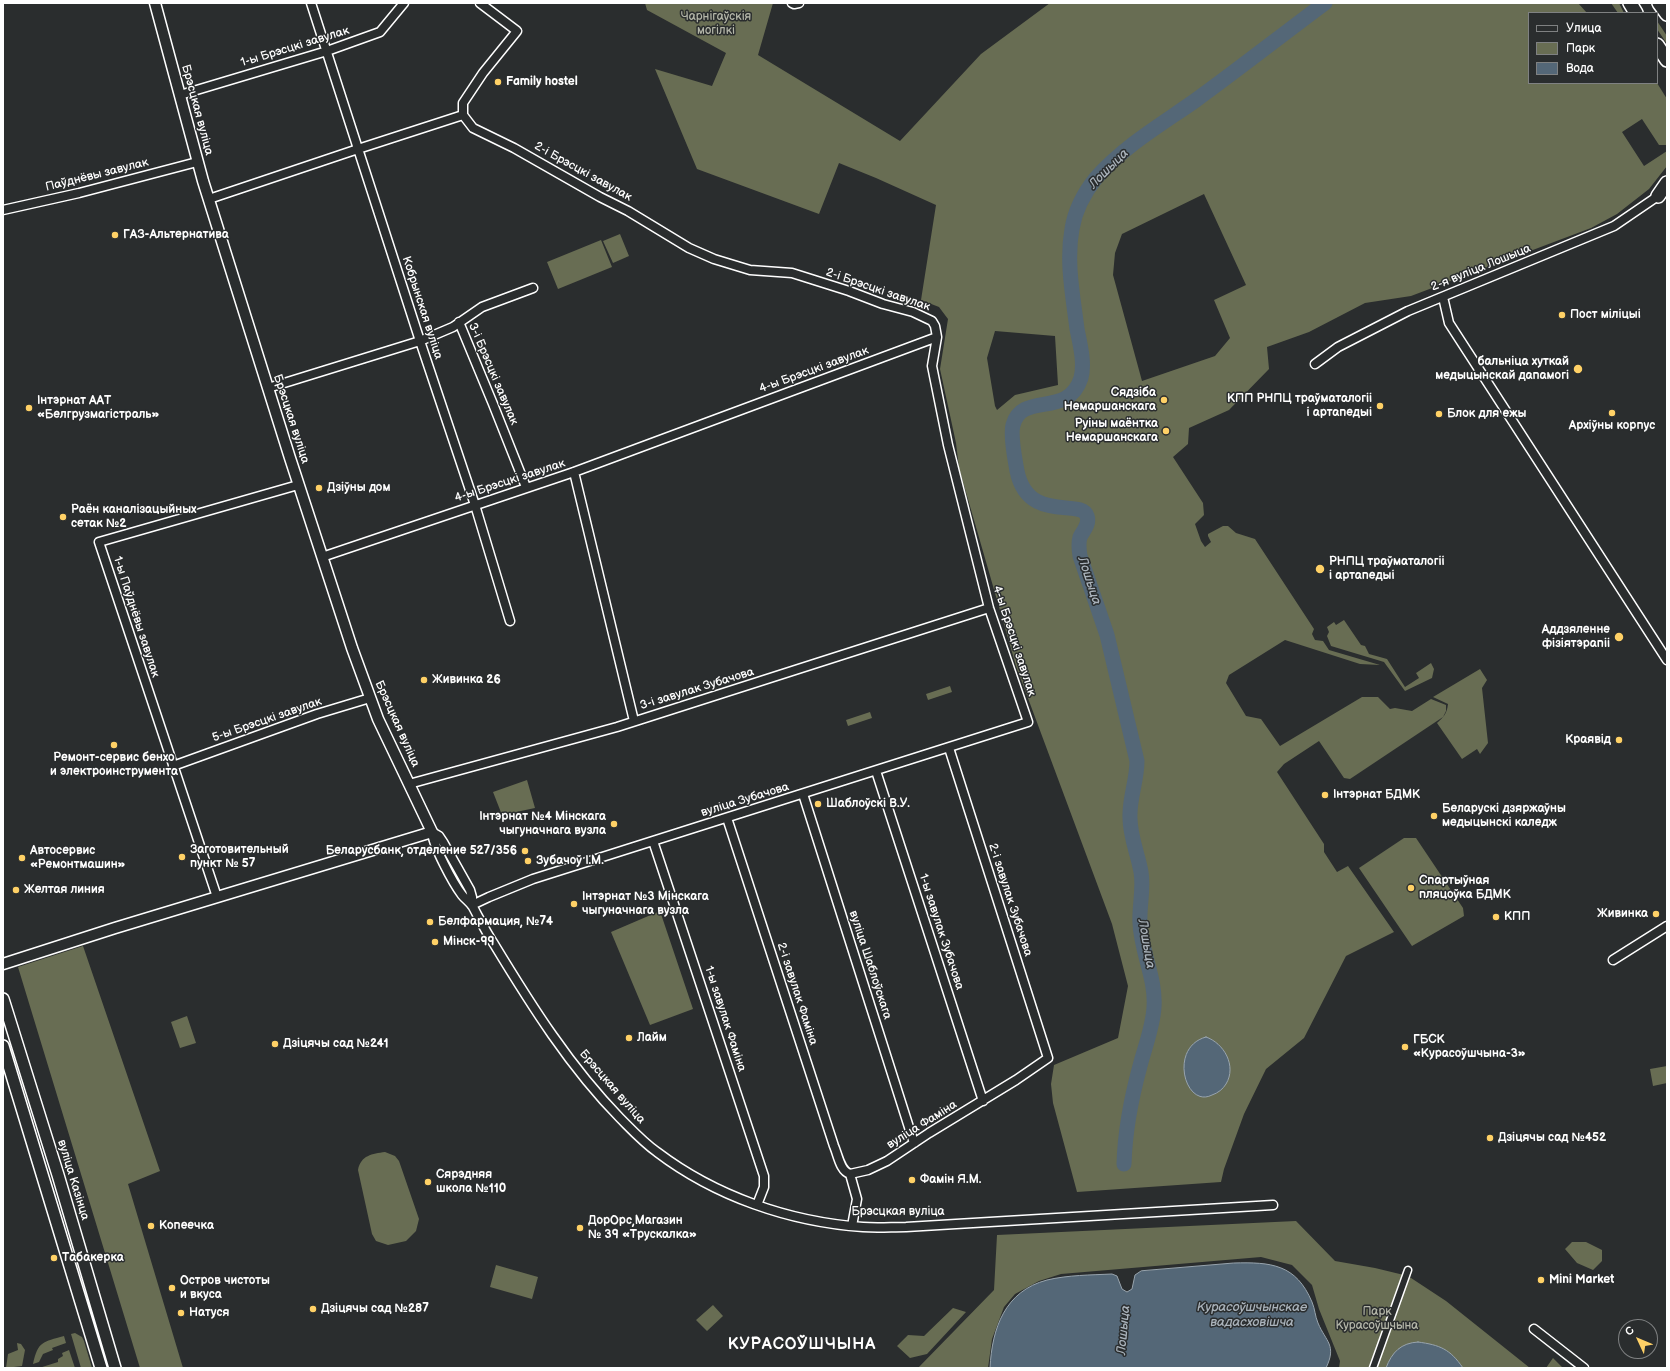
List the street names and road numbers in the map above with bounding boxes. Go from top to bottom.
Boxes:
street label: 1-ы Брэсцкі завулак [239,24,351,70]
street label: Брэсцкая вуліца [178,63,216,157]
street label: 2-і Брэсцкі завулак [532,139,634,205]
street label: Паўднёвы завулак [44,155,150,195]
street label: 2-я вуліца Лошыца [1429,241,1533,295]
street label: Кобрынская вуліца [399,255,445,361]
street label: 2-і Брэсцкі завулак [824,265,932,315]
street label: 3-і Брэсцкі завулак [465,321,521,427]
street label: 4-ы Брэсцкі завулак [757,344,871,396]
street label: Брэсцкая вуліца [270,372,312,466]
street label: 4-ы Брэсцкі завулак [453,456,567,506]
street label: 1-ы Паўднёвы завулак [110,555,162,679]
street label: 4-ы Брэсцкі завулак [989,584,1039,698]
street label: 3-і завулак Зубачова [638,665,756,713]
street label: Брэсцкая вуліца [371,679,423,769]
street label: 5-ы Брэсцкі завулак [210,694,324,746]
street label: вуліца Зубачова [699,780,791,820]
street label: 2-і завулак Зубачова [985,842,1035,958]
street label: 1-ы завулак Зубачова [915,872,967,992]
street label: вуліца Шаблоўскага [846,909,894,1021]
street label: 2-і завулак Фаміна [774,941,820,1047]
street label: 1-ы завулак Фаміна [701,964,749,1074]
street label: Брэсцкая вуліца [576,1047,648,1127]
street label: вуліца Фаміна [884,1098,960,1152]
street label: вуліца Казінца [54,1138,92,1222]
street label: Брэсцкая вуліца [851,1205,945,1219]

